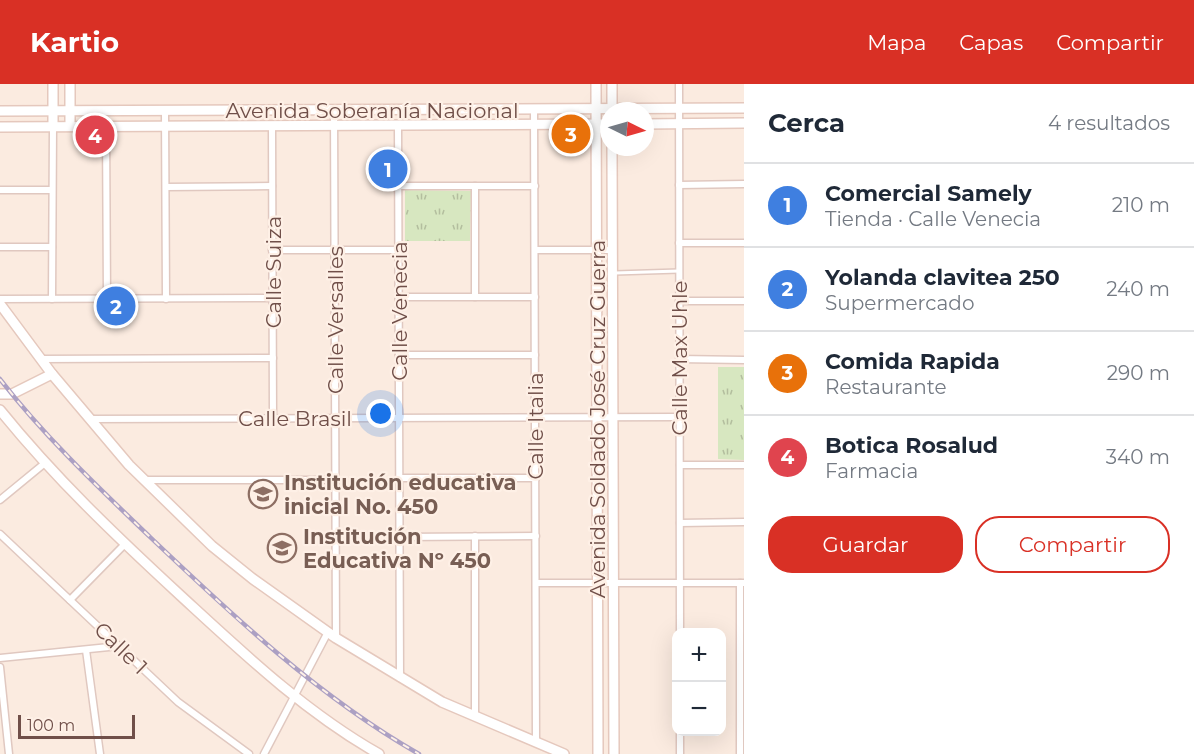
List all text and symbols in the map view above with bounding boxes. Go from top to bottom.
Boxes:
text: Kartio [30,25,119,59]
text: Mapa [867,30,926,55]
text: Capas [959,30,1023,55]
text: Compartir [1056,30,1164,55]
street label: Avenida Soberanía Nacional [225,98,519,123]
north arrow [600,102,654,156]
text: Cerca [768,107,845,139]
text: 4 resultados [1048,111,1170,135]
pin: 4 [76,112,115,158]
pin: 3 [552,112,590,156]
pin: 1 [368,146,408,191]
text: Comercial Samely [825,180,1032,207]
text: 1 [784,193,791,217]
text: 210 m [1112,193,1170,217]
text: Tienda · Calle Venecia [825,207,1041,231]
street label: Calle Suiza [261,216,286,328]
street label: Avenida Soldado José Cruz Guerra [585,240,610,598]
street label: Calle Venecia [387,241,412,381]
street label: Calle Versalles [323,246,348,394]
text: Yolanda clavitea 250 [825,264,1060,291]
text: 2 [782,277,793,301]
text: 240 m [1106,277,1170,301]
street label: Calle Max Uhle [667,281,692,435]
pin: 2 [96,284,136,328]
text: Supermercado [825,291,974,315]
text: Comida Rapida [825,348,1000,375]
text: 3 [782,361,793,385]
text: 290 m [1107,361,1170,385]
street label: Calle Italia [523,372,548,480]
text: Restaurante [825,375,947,399]
your location [366,399,395,428]
street label: Calle Brasil [238,406,352,431]
text: Botica Rosalud [825,432,998,459]
text: 4 [781,445,794,469]
text: 340 m [1106,445,1170,469]
text: Farmacia [825,459,918,483]
place label: Institución educativa inicial No. 450 [284,470,517,519]
school or university icon: Institución educativa inicial No. 450 [247,478,279,510]
button: Guardar [768,516,963,573]
button: Compartir [975,516,1170,573]
place label: Institución Educativa Nº 450 [303,524,491,573]
school or university icon: Institución Educativa Nº 450 [266,532,298,564]
street label: Calle 1 [89,617,153,679]
map controls [672,628,726,736]
button: + [672,628,726,682]
button: − [672,682,726,736]
scale bar [18,712,135,740]
text: 100 m [27,716,75,735]

